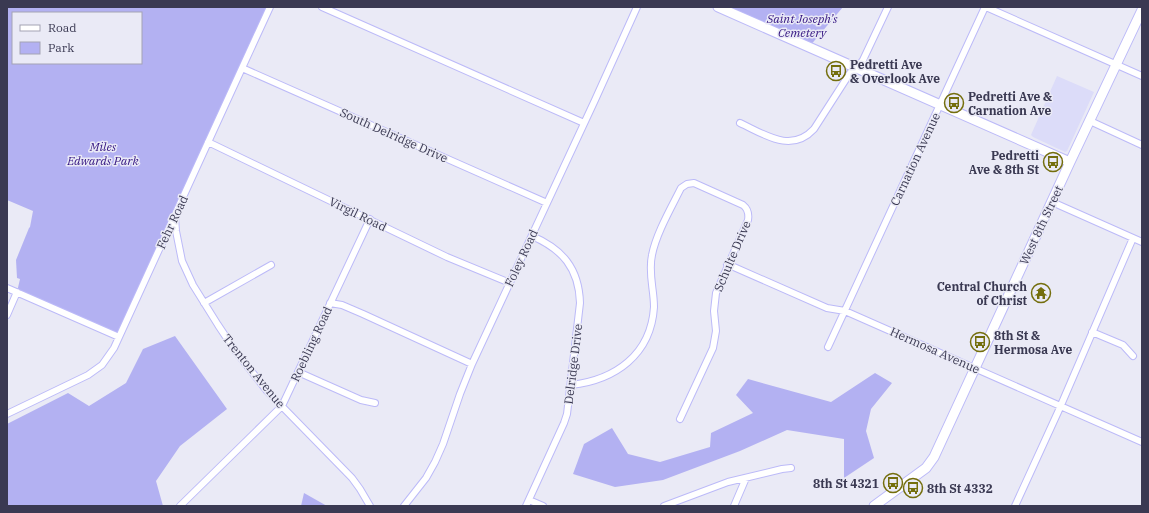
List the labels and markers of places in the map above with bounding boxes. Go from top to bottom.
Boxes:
place label: Pedretti Ave & Overlook Ave [850,57,940,86]
bus stop icon: Pedretti Ave & Overlook Ave [825,60,847,82]
place label: Pedretti Ave & Carnation Ave [968,89,1052,118]
bus stop icon: Pedretti Ave & Carnation Ave [943,92,965,114]
place label: Pedretti Ave & 8th St [969,148,1040,177]
bus stop icon: Pedretti Ave & 8th St [1042,151,1064,173]
place label: Central Church of Christ [937,279,1028,308]
temple icon: Central Church of Christ [1030,282,1052,304]
place label: 8th St & Hermosa Ave [994,328,1072,357]
bus stop icon: 8th St & Hermosa Ave [969,331,991,353]
bus stop icon: 8th St 4321 [882,472,904,494]
place label: 8th St 4321 [813,476,879,491]
bus stop icon: 8th St 4332 [902,477,924,499]
place label: 8th St 4332 [927,481,993,496]

